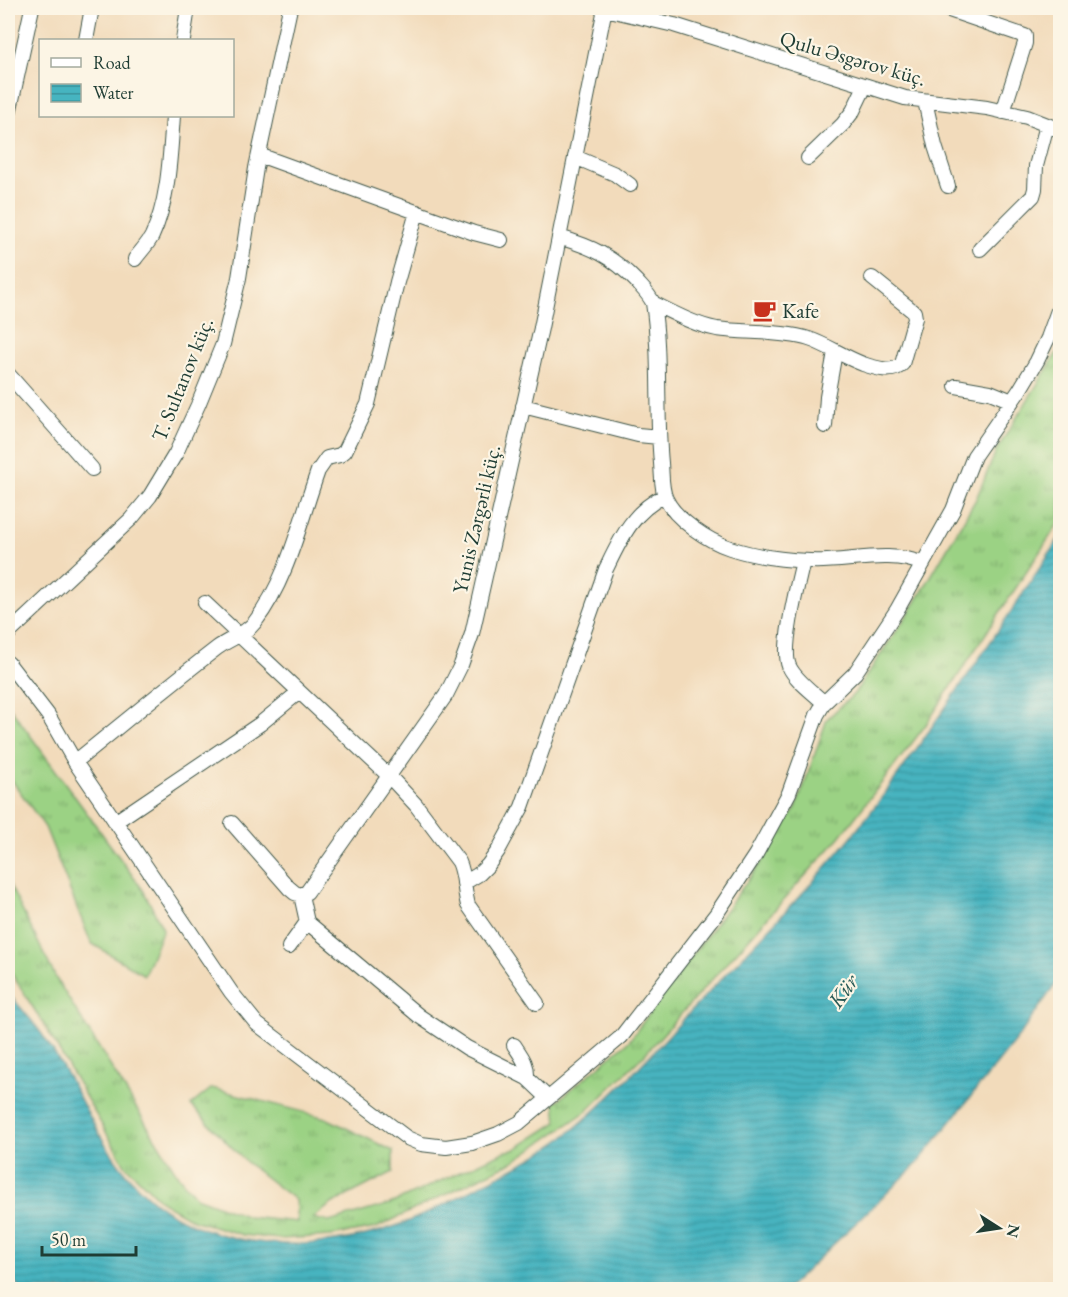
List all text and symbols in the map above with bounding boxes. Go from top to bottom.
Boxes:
street label: Qulu Əsgərov küç. [777,24,929,93]
legend [39,39,234,117]
text: Road [93,51,132,74]
text: Water [93,81,134,104]
cafe icon: Kafe [751,297,777,323]
place label: Kafe [782,297,819,324]
street label: T. Sultanov küç. [145,313,219,445]
street label: Yunis Zərgərli küç. [446,442,506,596]
water label: Kür [821,967,866,1014]
north arrow [969,1198,1029,1258]
scale bar [42,1219,136,1257]
text: N [1002,1222,1025,1240]
text: 50 m [51,1228,86,1251]

